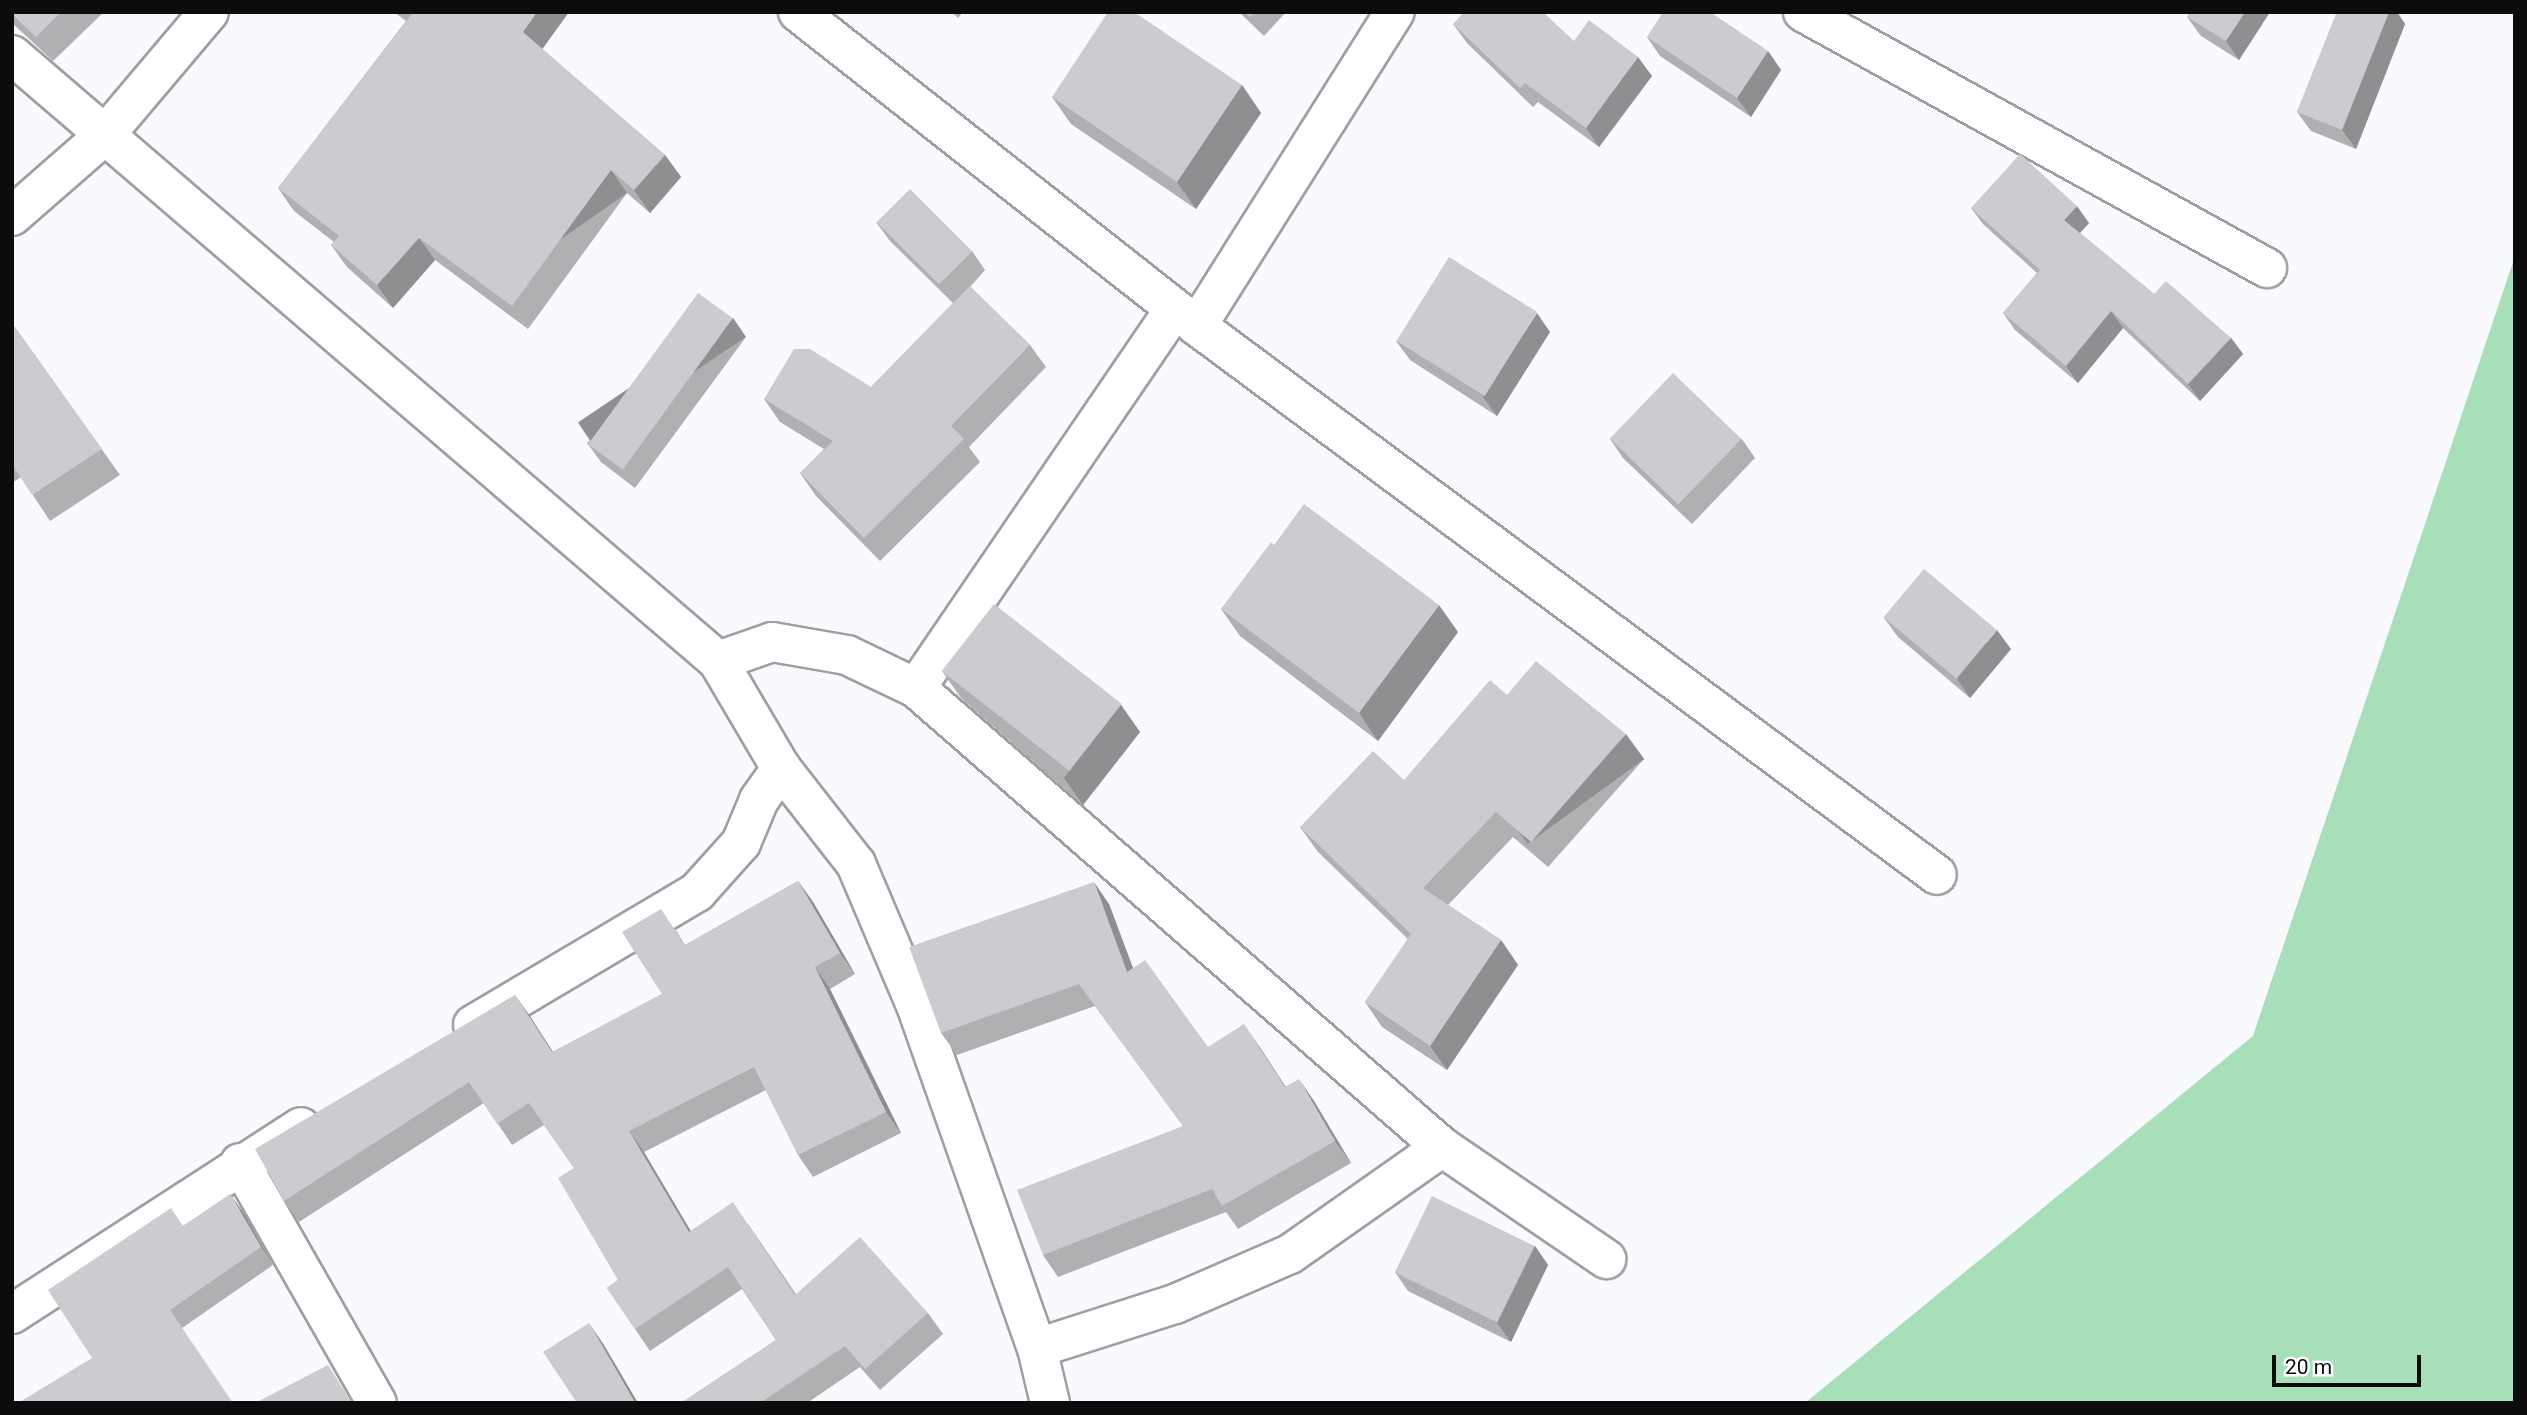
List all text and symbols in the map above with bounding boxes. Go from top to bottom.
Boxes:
scale bar [2275,1342,2424,1386]
text: 20 m [2285,1355,2332,1379]

